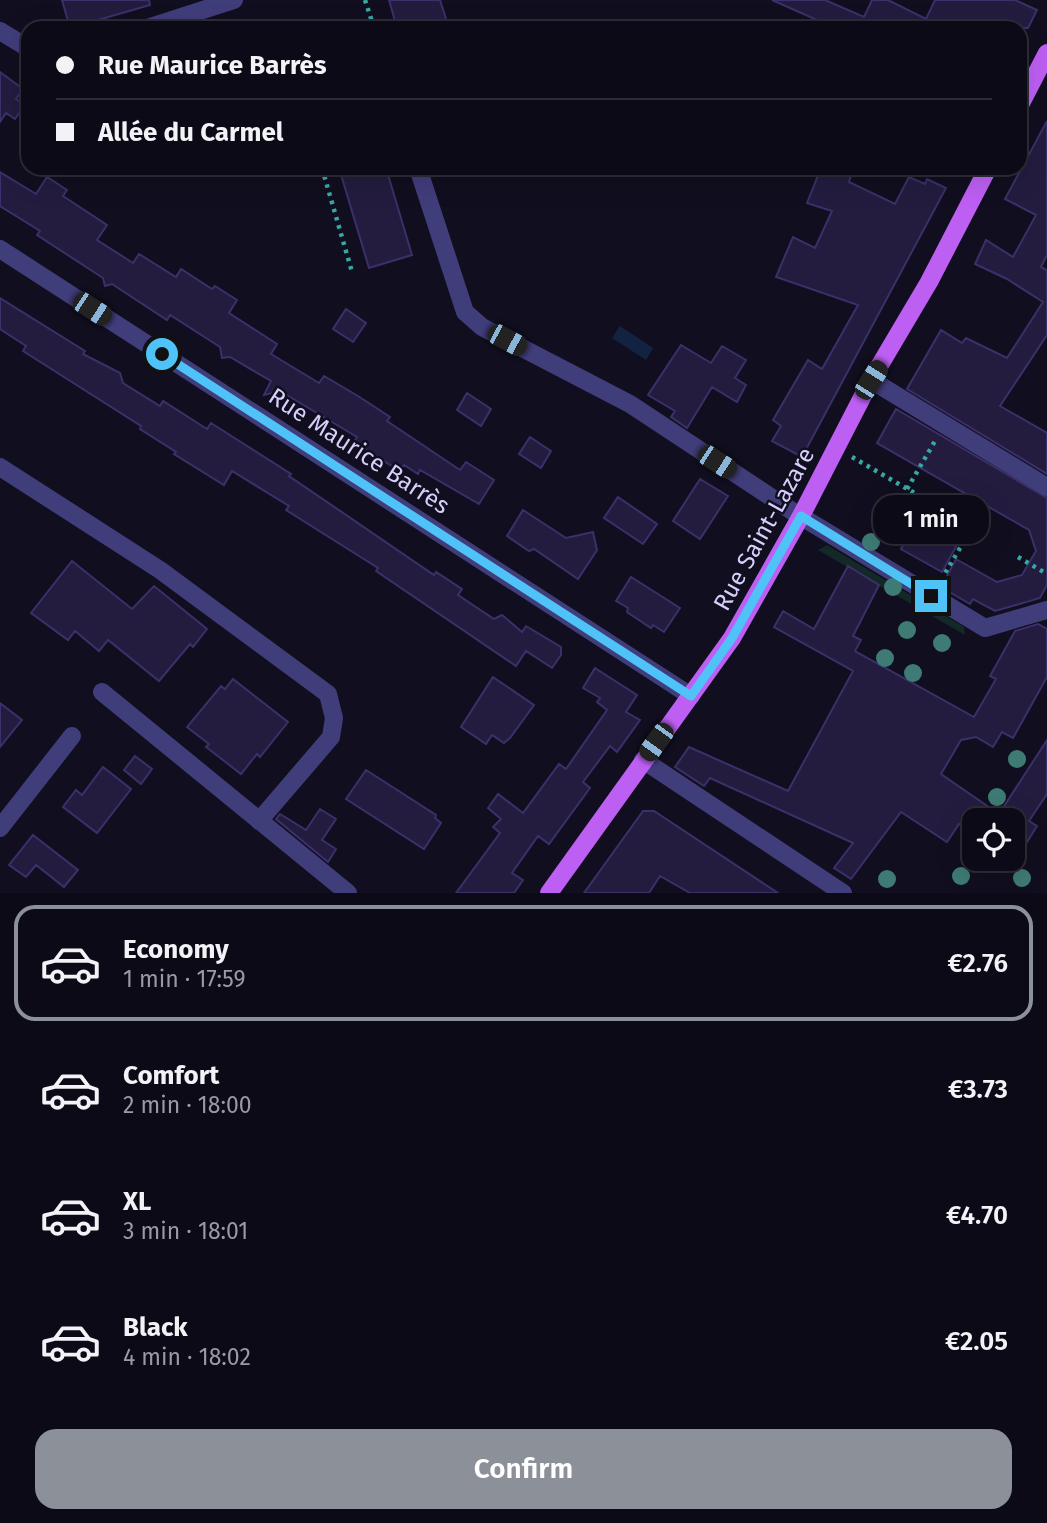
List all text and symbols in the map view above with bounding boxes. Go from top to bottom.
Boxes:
text: Rue Maurice Barrès [98,50,326,81]
text: Allée du Carmel [98,117,284,148]
car [69,289,116,329]
car [484,321,531,359]
route start [146,338,178,370]
car [851,357,892,403]
street label: Rue Maurice Barrès [263,382,455,520]
car [694,442,741,482]
street label: Rue Saint-Lazare [708,443,820,615]
callout: 1 min [873,494,989,544]
text: 1 min [903,505,959,533]
route end [915,580,947,612]
car [636,719,677,765]
map controls [962,808,1025,871]
button: locate [962,808,1025,871]
icon: car [39,932,102,995]
text: Economy [123,934,229,965]
text: €2.76 [947,948,1008,979]
text: 1 min · 17:59 [123,965,245,993]
icon: car [39,1058,102,1121]
text: Comfort [123,1060,219,1091]
text: €3.73 [948,1074,1008,1105]
text: 2 min · 18:00 [123,1091,252,1119]
icon: car [39,1184,102,1247]
text: XL [123,1186,151,1217]
text: €4.70 [946,1200,1008,1231]
text: 3 min · 18:01 [123,1217,248,1245]
icon: car [39,1310,102,1373]
text: Black [123,1312,188,1343]
text: €2.05 [945,1326,1008,1357]
text: 4 min · 18:02 [123,1343,251,1371]
button: Confirm [35,1429,1012,1509]

